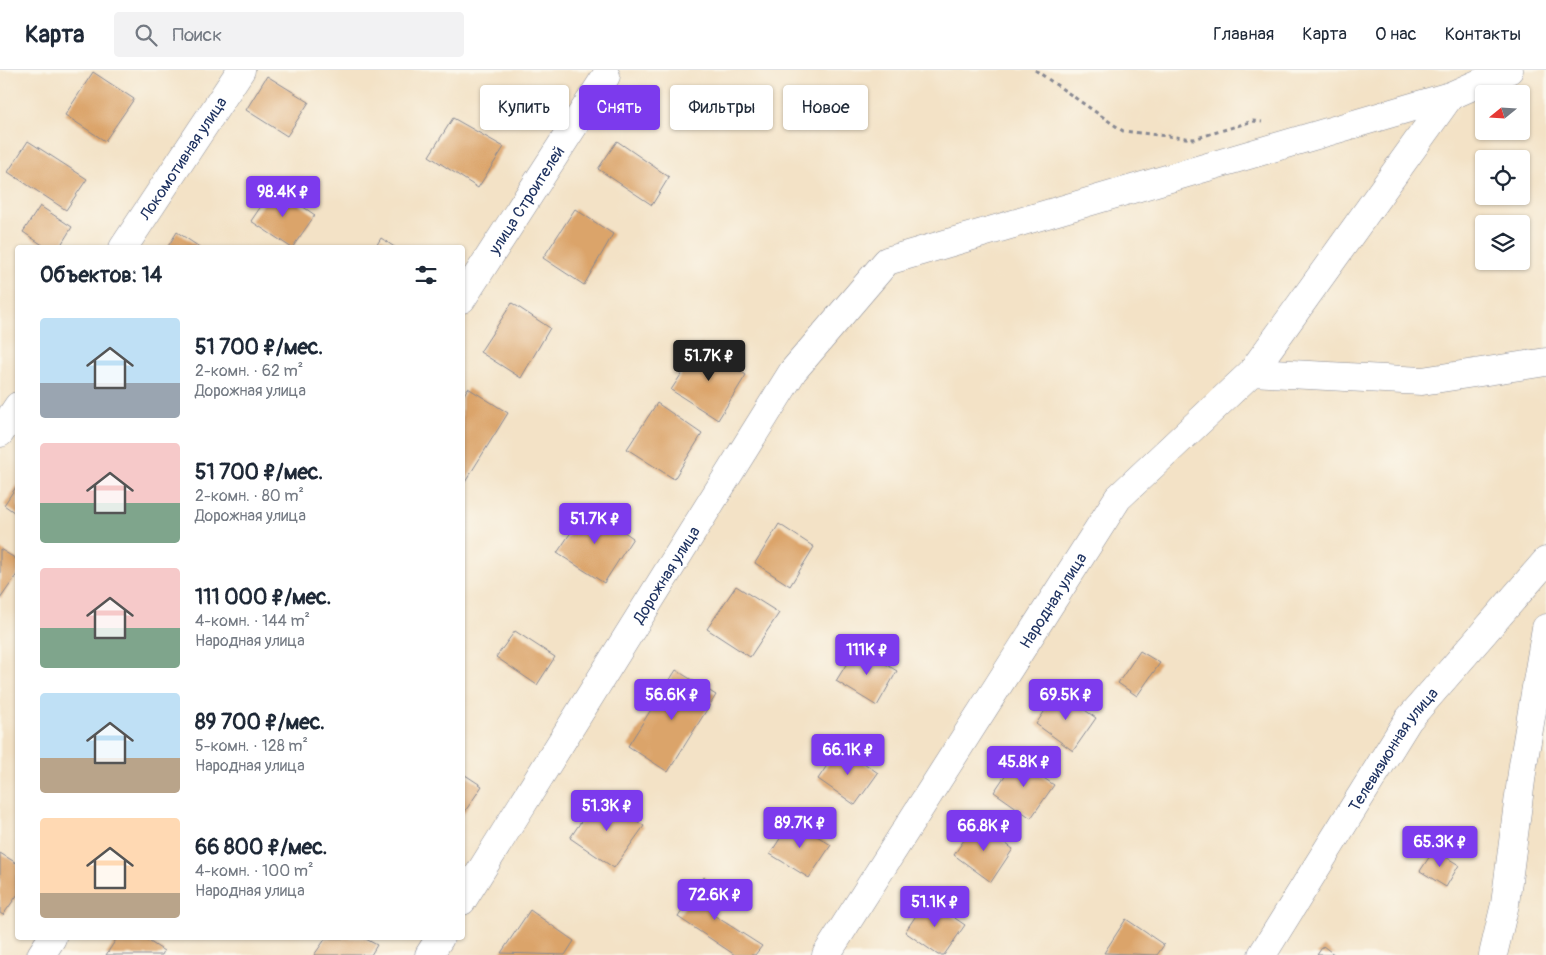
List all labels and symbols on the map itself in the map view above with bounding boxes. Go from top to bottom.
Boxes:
north arrow [1475,85,1530,140]
street label: Локомотивная улица [135,93,232,225]
street label: улица Строителей [484,143,569,259]
pin: 98.4K ₽ [237,176,329,218]
pin: 51.7K ₽ [663,340,755,382]
pin: 51.7K ₽ [549,502,641,545]
street label: Дорожная улица [628,523,705,628]
street label: Народная улица [1016,549,1091,652]
pin: 111K ₽ [826,634,908,676]
pin: 56.6K ₽ [626,678,718,721]
pin: 69.5K ₽ [1020,678,1112,721]
street label: Телевизионная улица [1345,684,1443,815]
pin: 66.1K ₽ [802,734,894,776]
pin: 45.8K ₽ [978,746,1070,788]
pin: 51.3K ₽ [561,790,653,832]
pin: 89.7K ₽ [754,806,846,849]
pin: 66.8K ₽ [938,810,1030,852]
pin: 65.3K ₽ [1394,826,1486,868]
pin: 72.6K ₽ [669,878,761,921]
pin: 51.1K ₽ [889,886,981,928]

